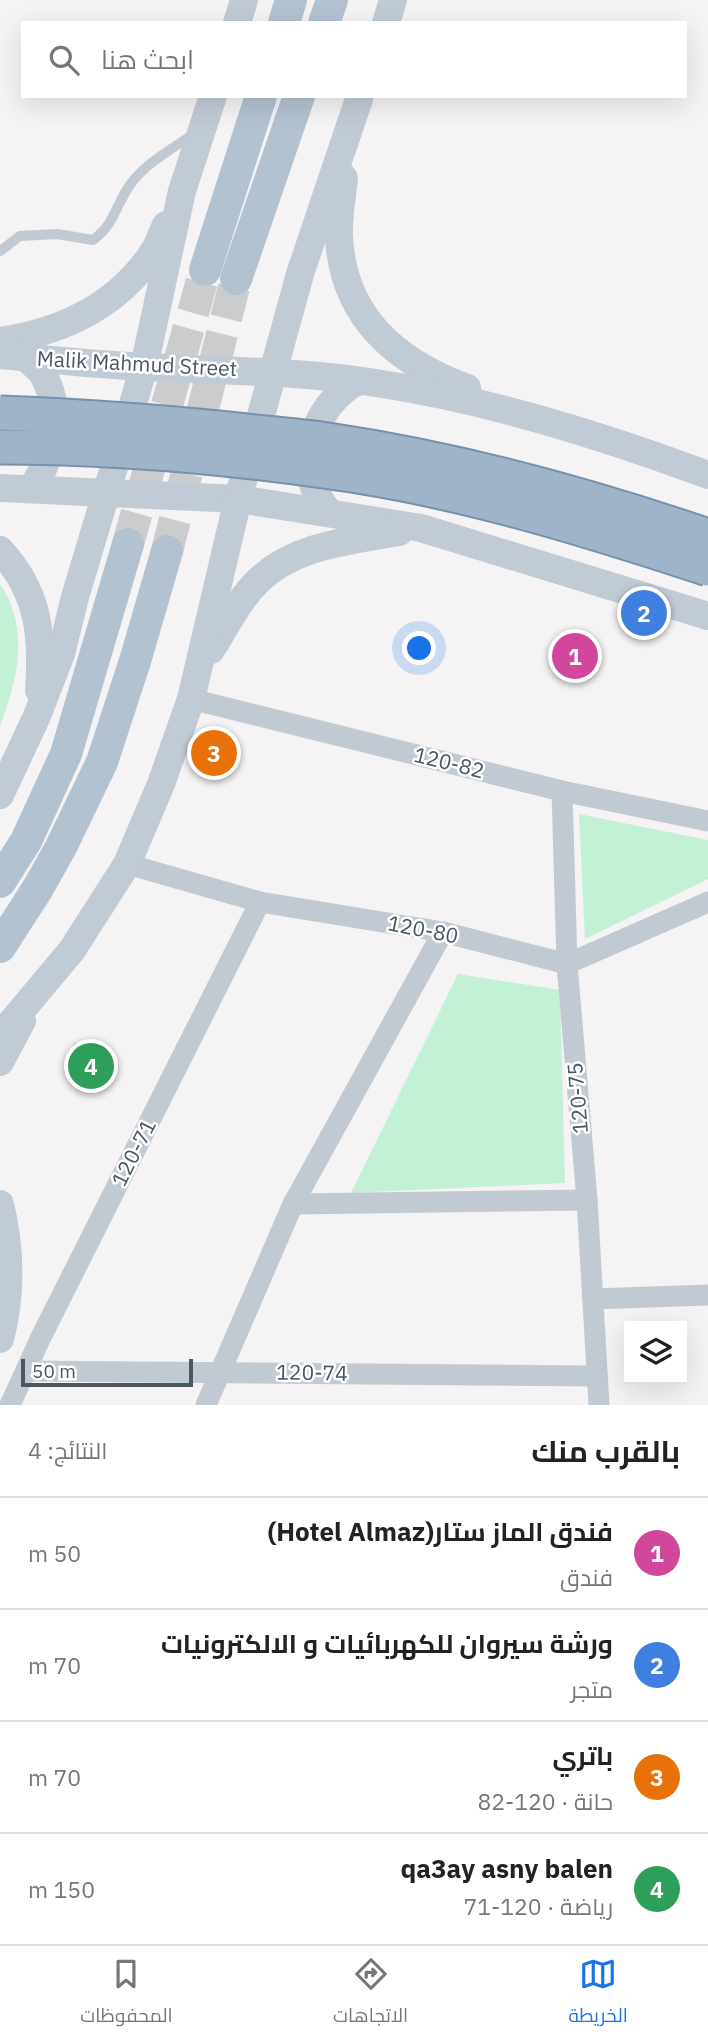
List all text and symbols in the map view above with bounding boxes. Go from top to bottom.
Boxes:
search box [21,21,687,98]
icon: search [45,41,83,79]
text: ابحث هنا [101,42,194,76]
street label: Malik Mahmud Street [36,344,238,382]
pin: 2 [621,587,667,639]
pin: 1 [552,630,598,682]
your location [402,631,436,665]
pin: 3 [191,727,237,779]
street label: 120-82 [411,740,487,784]
street label: 120-80 [385,908,461,950]
pin: 4 [68,1040,114,1092]
street label: 120-75 [560,1061,594,1135]
street label: 120-71 [104,1114,162,1191]
map controls [624,1321,687,1384]
button: layers [624,1321,687,1384]
scale bar [21,1356,192,1388]
street label: 120-74 [276,1357,348,1387]
text: 50 m [32,1359,76,1383]
text: بالقرب منك [531,1431,680,1470]
text: النتائج: 4 [28,1435,107,1465]
text: فندق الماز ستار(Hotel Almaz) [267,1514,613,1548]
text: 50 m [28,1538,81,1568]
text: 1 [650,1538,664,1568]
text: فندق [560,1562,613,1592]
text: ورشة سيروان للكهربائيات و الالكترونيات [161,1626,613,1660]
text: 70 m [28,1650,81,1680]
text: 2 [650,1650,664,1680]
text: متجر [571,1674,613,1704]
text: باتري [553,1738,613,1772]
text: 70 m [28,1762,81,1792]
text: 3 [650,1762,664,1792]
text: حانة · 120-82 [477,1786,613,1816]
text: qa3ay asny balen [400,1851,613,1885]
text: 150 m [28,1874,95,1904]
text: 4 [650,1874,664,1904]
text: رياضة · 120-71 [463,1891,613,1921]
tab: المحفوظات [80,1955,173,2033]
tab: الاتجاهات [333,1955,408,2033]
tab: الخريطة [569,1955,628,2033]

